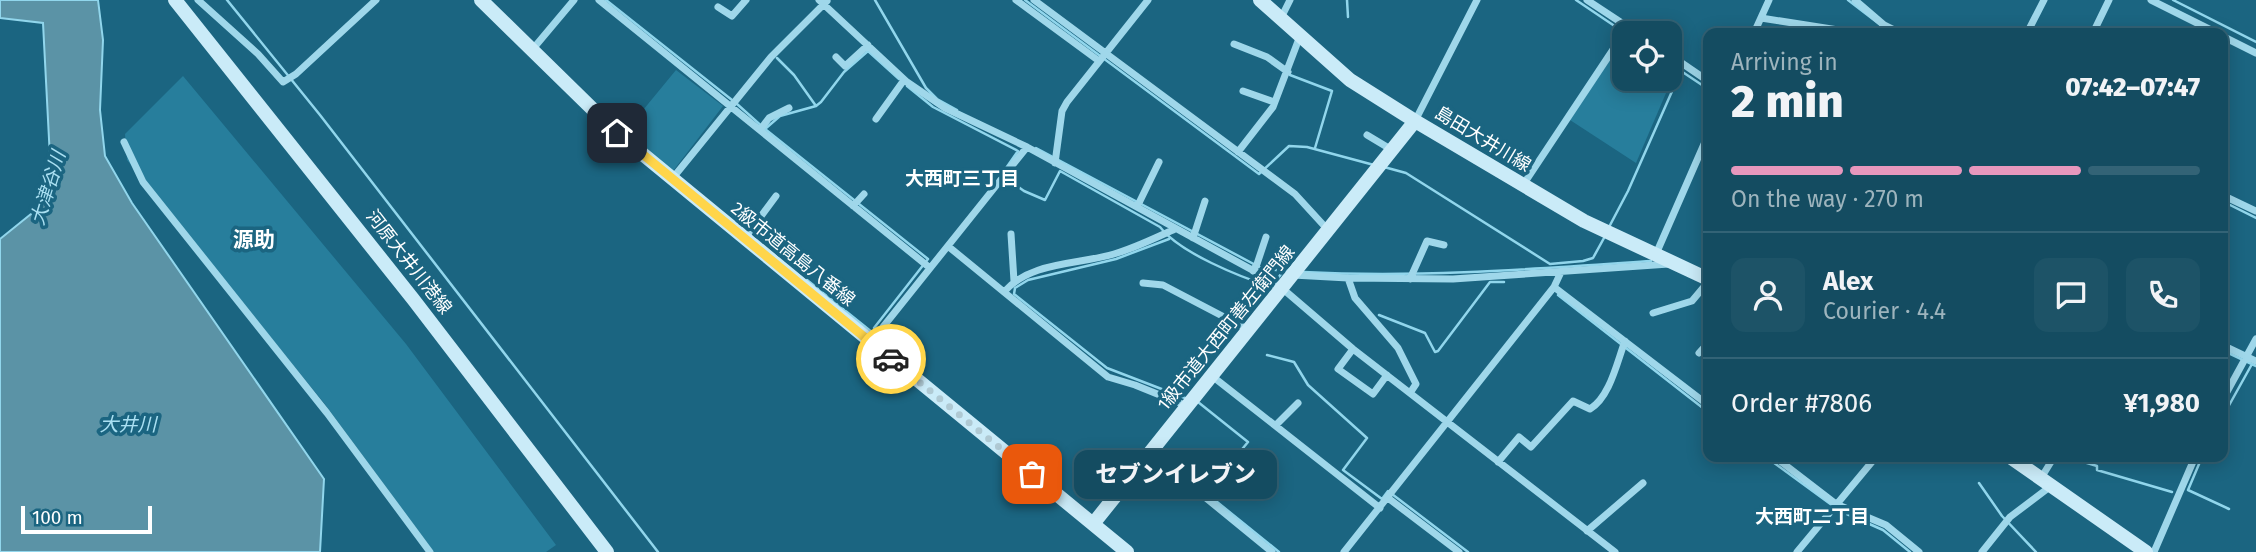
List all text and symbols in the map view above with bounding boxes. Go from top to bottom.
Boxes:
map controls [1612,21,1682,91]
button: locate [1612,21,1682,91]
text: Arriving in [1731,48,1838,76]
text: 07:42–07:47 [2065,72,2200,103]
text: 2 min [1731,74,1844,129]
street label: 島田大井川線 [1431,102,1535,176]
pin [587,103,647,163]
icon: home [598,114,636,152]
water label: 大津谷川 [26,146,71,228]
district label: 大西町三丁目 [905,167,1019,190]
text: On the way · 270 m [1731,185,1924,213]
street label: 2級市道高島八番線 [727,197,859,311]
street label: 河原大井川港線 [362,206,456,318]
district label: 源助 [233,227,275,253]
street label: 1級市道大西町善左衛門線 [1153,241,1299,415]
button: person [1731,258,1805,332]
button: chat [2034,258,2108,332]
button: phone [2126,258,2200,332]
text: Alex [1823,266,1873,297]
text: Courier · 4.4 [1823,297,1946,325]
courier [856,324,926,394]
icon: car [872,340,910,378]
text: Order #7806 [1731,388,1872,419]
text: ¥1,980 [2123,388,2200,419]
water label: 大井川 [99,413,158,436]
pin [1002,444,1062,504]
callout: セブンイレブン [1074,449,1277,498]
icon: bag [1013,455,1051,493]
text: セブンイレブン [1095,460,1256,488]
scale bar [21,503,152,535]
district label: 大西町二丁目 [1755,505,1869,528]
text: 100 m [32,506,83,529]

